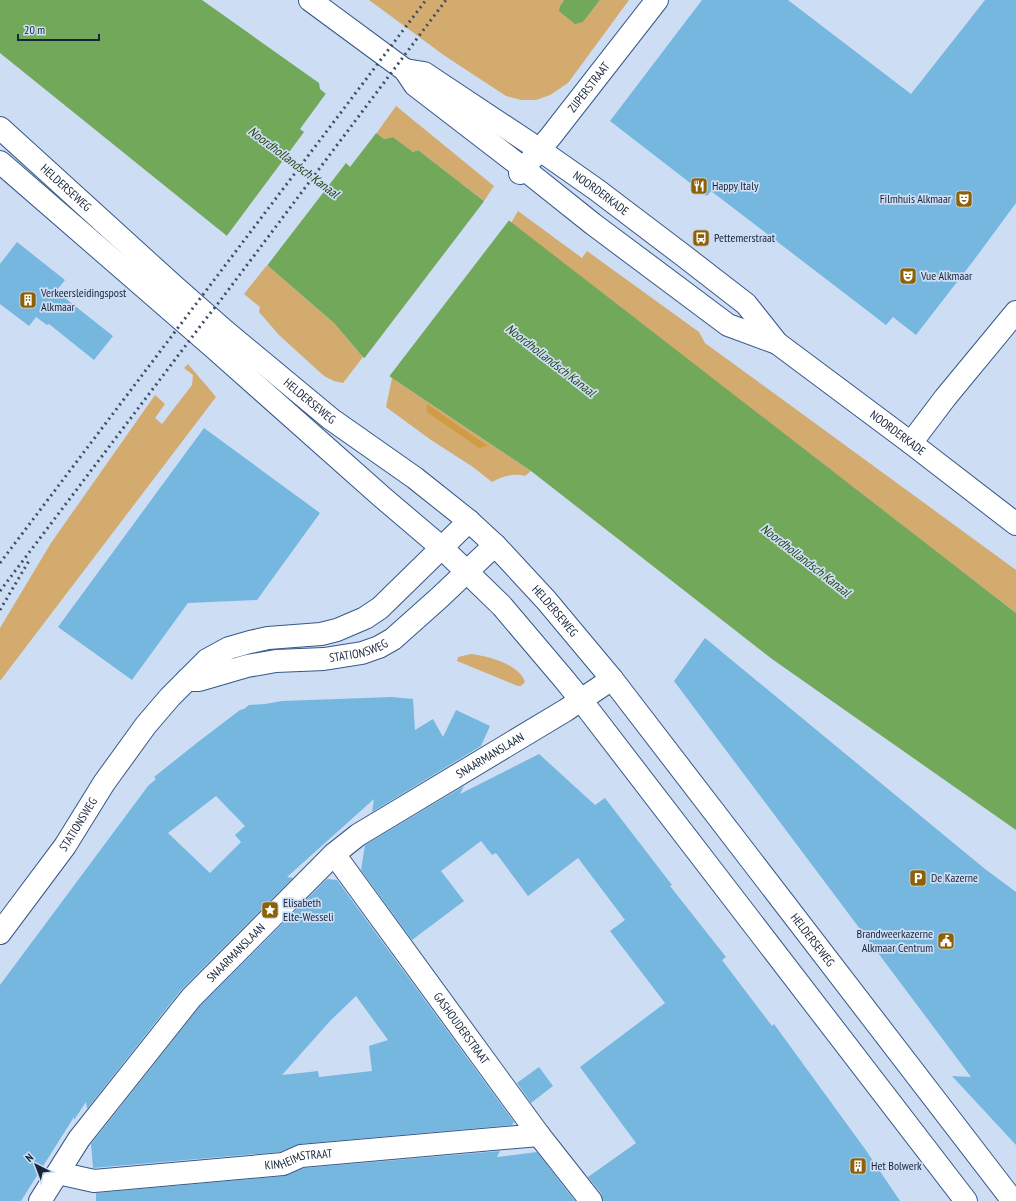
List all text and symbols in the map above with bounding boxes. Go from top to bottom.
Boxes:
scale bar [18,16,99,42]
text: 20 m [24,22,45,37]
street label: ZIJPERSTRAAT [564,58,613,115]
water label: Noordhollandsch Kanaal [245,123,344,203]
street label: HELDERSEWEG [38,161,95,214]
street label: NOORDERKADE [570,167,632,218]
restaurant icon: Happy Italy [689,176,709,196]
place label: Happy Italy [712,178,759,193]
theatre icon: Filmhuis Alkmaar [954,189,974,209]
place label: Filmhuis Alkmaar [880,191,952,206]
bus stop icon: Pettemerstraat [691,228,711,248]
place label: Pettemerstraat [714,230,776,245]
theatre icon: Vue Alkmaar [898,266,918,286]
place label: Vue Alkmaar [920,268,973,283]
place label: Verkeersleidingspost Alkmaar [40,285,127,314]
building icon: Verkeersleidingspost Alkmaar [18,290,38,310]
water label: Noordhollandsch Kanaal [502,320,601,402]
street label: HELDERSEWEG [281,375,339,427]
street label: NOORDERKADE [867,407,929,458]
water label: Noordhollandsch Kanaal [757,520,856,602]
street label: HELDERSEWEG [529,582,582,640]
street label: STATIONSWEG [328,635,391,665]
street label: SNAARMANSLAAN [453,729,527,781]
street label: STATIONSWEG [56,794,100,854]
parking icon: De Kazerne [908,868,928,888]
place label: De Kazerne [931,870,978,885]
place label: Elisabeth Elte-Wesseli [283,895,334,924]
place icon: Elisabeth Elte-Wesseli [260,900,280,920]
street label: HELDERSEWEG [788,910,838,969]
street label: SNAARMANSLAAN [203,920,268,985]
place label: Brandweerkazerne Alkmaar Centrum [857,926,933,955]
public building icon: Brandweerkazerne Alkmaar Centrum [936,931,956,951]
street label: GASHOUDERSTRAAT [430,989,493,1068]
north arrow [16,1145,56,1185]
street label: KINHEIMSTRAAT [264,1145,333,1173]
text: N [22,1150,36,1165]
building icon: Het Bolwerk [848,1156,868,1176]
place label: Het Bolwerk [871,1158,922,1173]

